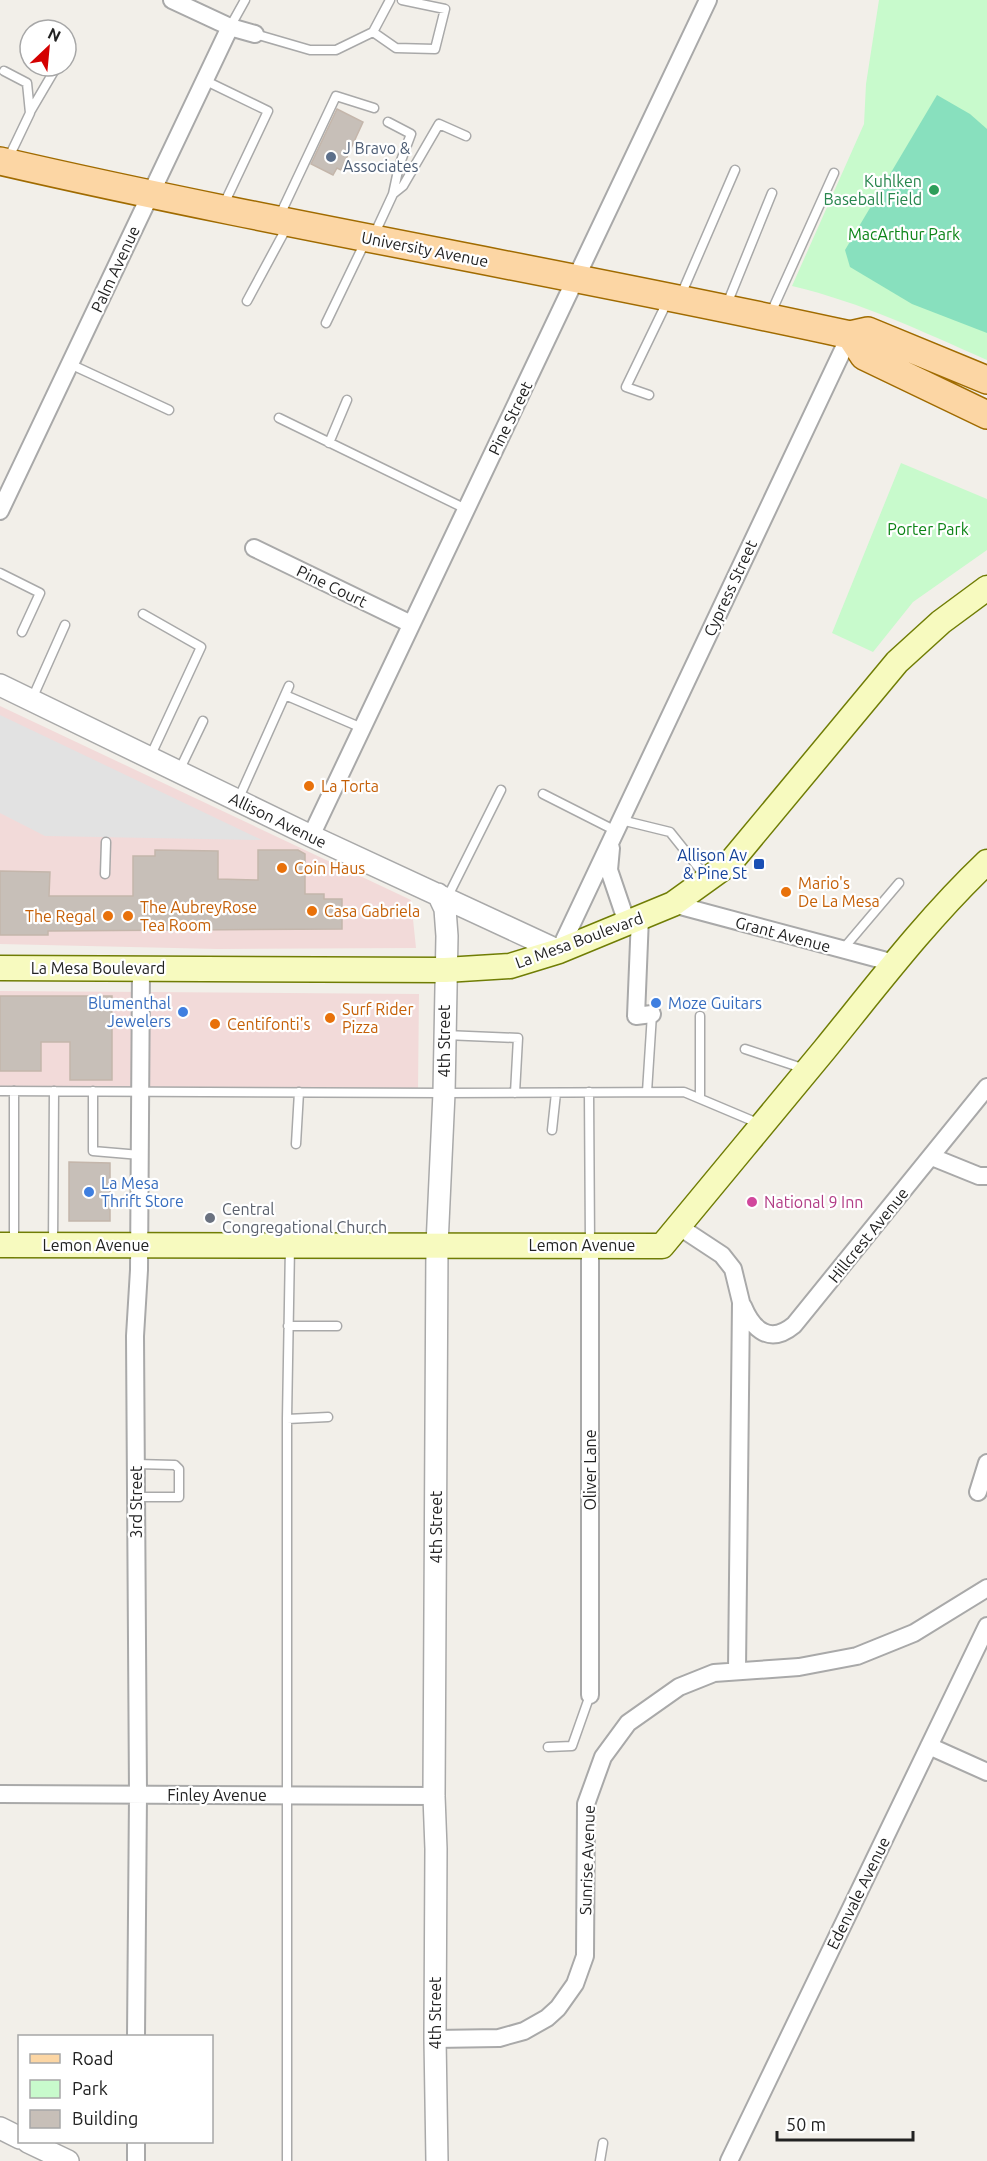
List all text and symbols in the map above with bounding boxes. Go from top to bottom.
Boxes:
north arrow [18,18,78,78]
text: N [45,24,64,45]
place label: J Bravo & Associates [343,139,418,175]
marker: J Bravo & Associates [324,150,338,164]
place label: Kuhlken Baseball Field [824,172,922,208]
marker: Kuhlken Baseball Field [927,183,941,197]
street label: Palm Avenue [87,223,143,315]
park label: MacArthur Park [848,225,960,243]
street label: University Avenue [360,228,490,270]
street label: Pine Street [484,378,536,458]
park label: Porter Park [887,520,969,538]
street label: Cypress Street [700,536,760,639]
street label: Pine Court [294,561,371,611]
place label: La Torta [321,777,379,795]
marker: La Torta [302,779,316,793]
street label: Allison Avenue [227,789,329,851]
place label: Allison Av & Pine St [677,846,748,882]
marker: Allison Av & Pine St [752,857,766,871]
place label: Coin Haus [294,859,365,877]
marker: Coin Haus [275,861,289,875]
place label: Mario's De La Mesa [798,874,880,910]
marker: Mario's De La Mesa [779,885,793,899]
place label: The AubreyRose Tea Room [140,898,257,934]
place label: Casa Gabriela [324,902,420,920]
marker: Casa Gabriela [305,904,319,918]
place label: The Regal [25,907,96,925]
marker: The Regal [101,909,115,923]
marker: The AubreyRose Tea Room [121,909,135,923]
street label: La Mesa Boulevard [513,909,645,971]
street label: Grant Avenue [733,913,833,955]
street label: La Mesa Boulevard [31,959,165,977]
place label: Blumenthal Jewelers [88,994,171,1030]
place label: Moze Guitars [668,994,762,1012]
marker: Moze Guitars [649,996,663,1010]
place label: Surf Rider Pizza [342,1000,413,1036]
street label: 4th Street [435,1004,453,1077]
marker: Blumenthal Jewelers [176,1005,190,1019]
marker: Surf Rider Pizza [323,1011,337,1025]
place label: Centifonti's [227,1015,311,1033]
marker: Centifonti's [208,1017,222,1031]
place label: La Mesa Thrift Store [101,1174,184,1210]
street label: Hillcrest Avenue [824,1184,912,1286]
marker: La Mesa Thrift Store [82,1185,96,1199]
place label: National 9 Inn [764,1193,863,1211]
marker: National 9 Inn [745,1195,759,1209]
place label: Central Congregational Church [222,1200,387,1236]
marker: Central Congregational Church [203,1211,217,1225]
street label: Lemon Avenue [43,1236,149,1254]
street label: Lemon Avenue [529,1236,635,1254]
street label: Oliver Lane [581,1429,599,1511]
street label: 3rd Street [127,1465,145,1538]
street label: 4th Street [427,1490,445,1563]
street label: Finley Avenue [167,1786,267,1804]
street label: Sunrise Avenue [576,1805,598,1915]
street label: Edenvale Avenue [823,1834,893,1952]
street label: 4th Street [426,1976,444,2049]
legend [18,2035,213,2143]
text: Road [72,2048,114,2068]
text: Park [72,2078,108,2098]
scale bar [777,2104,914,2142]
text: Building [72,2108,138,2128]
text: 50 m [786,2114,826,2134]

